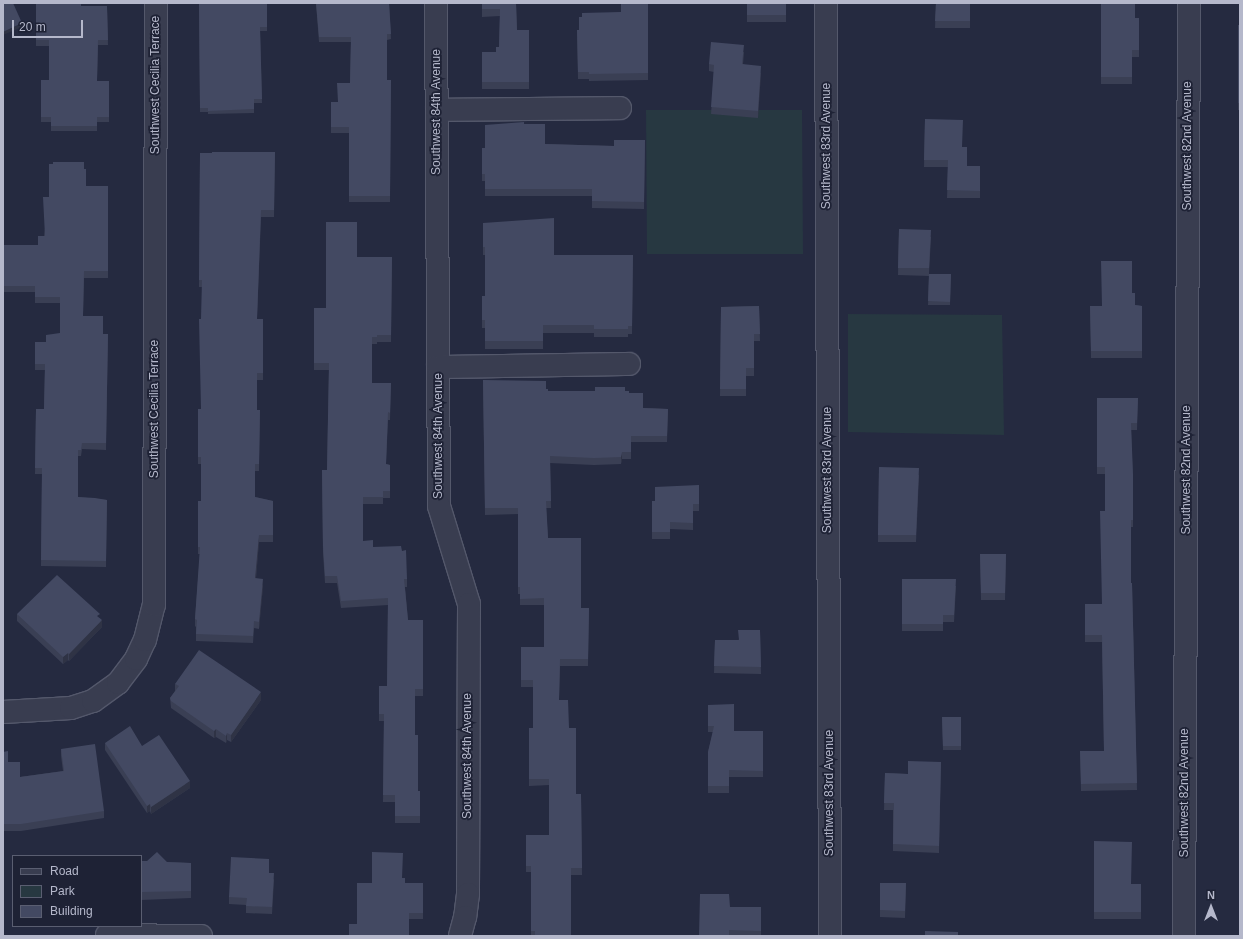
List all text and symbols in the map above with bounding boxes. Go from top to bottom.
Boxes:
scale bar [14,12,85,38]
street label: Southwest Cecilia Terrace [149,16,163,154]
text: 20 m [19,20,46,34]
street label: Southwest 84th Avenue [430,49,444,175]
street label: Southwest 82nd Avenue [1181,81,1195,211]
street label: Southwest 83rd Avenue [820,82,834,210]
street label: Southwest Cecilia Terrace [148,340,162,478]
street label: Southwest 84th Avenue [432,373,446,499]
street label: Southwest 82nd Avenue [1180,405,1194,535]
street label: Southwest 83rd Avenue [821,406,835,534]
street label: Southwest 84th Avenue [461,693,475,819]
street label: Southwest 82nd Avenue [1178,728,1192,858]
street label: Southwest 83rd Avenue [823,729,837,857]
legend [12,855,142,927]
text: Road [50,864,79,878]
text: Park [50,884,75,898]
north arrow [1191,887,1231,927]
text: N [1207,889,1215,901]
text: Building [50,904,93,918]

